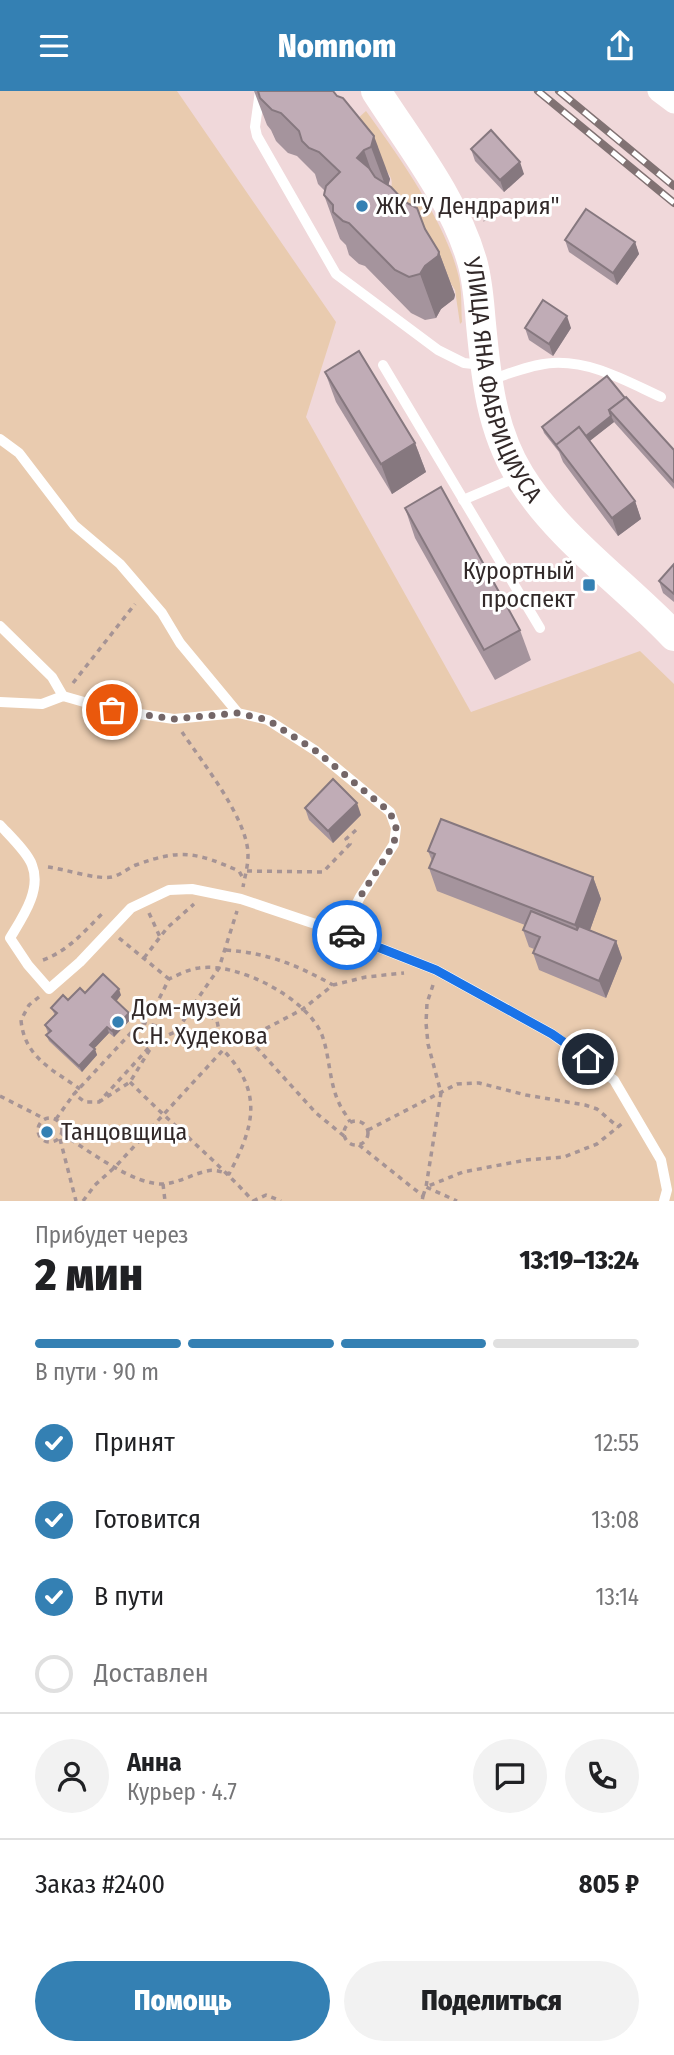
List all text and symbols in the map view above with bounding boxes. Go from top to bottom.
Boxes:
icon: menu [35,27,73,65]
text: Nomnom [278,27,396,65]
icon: share [601,27,639,65]
place label: ЖК "У Дендрария" [376,192,560,220]
marker: ЖК "У Дендрария" [354,198,370,214]
street label: УЛИЦА ЯНА ФАБРИЦИУСА [457,253,548,508]
place label: Курортный проспект [463,557,575,613]
marker: Курортный проспект [581,577,597,593]
pin [82,680,142,740]
icon: bag [93,691,131,729]
courier [312,900,382,970]
icon: car [328,916,366,954]
place label: Дом-музей С.Н. Худекова [131,994,268,1050]
marker: Дом-музей С.Н. Худекова [110,1014,126,1030]
pin [558,1029,618,1089]
icon: home [569,1040,607,1078]
place label: Танцовщица [61,1118,187,1146]
marker: Танцовщица [39,1124,55,1140]
text: Прибудет через [35,1221,188,1249]
text: 13:19–13:24 [519,1245,639,1276]
text: 2 мин [35,1247,143,1302]
text: В пути · 90 m [35,1358,159,1386]
icon: check [35,1424,73,1462]
text: Принят [94,1427,175,1458]
text: 12:55 [594,1429,639,1457]
icon: check [35,1501,73,1539]
text: Готовится [94,1504,201,1535]
text: 13:08 [591,1506,639,1534]
icon: check [35,1578,73,1616]
text: В пути [94,1581,164,1612]
text: 13:14 [596,1583,639,1611]
text: Доставлен [94,1658,209,1689]
button: person [35,1739,109,1813]
button: chat [473,1739,547,1813]
button: phone [565,1739,639,1813]
text: Анна [127,1747,182,1778]
text: Курьер · 4.7 [127,1778,237,1806]
text: Заказ #2400 [35,1869,165,1900]
text: 805 ₽ [579,1869,639,1900]
button: Помощь [35,1961,330,2041]
button: Поделиться [344,1961,639,2041]

